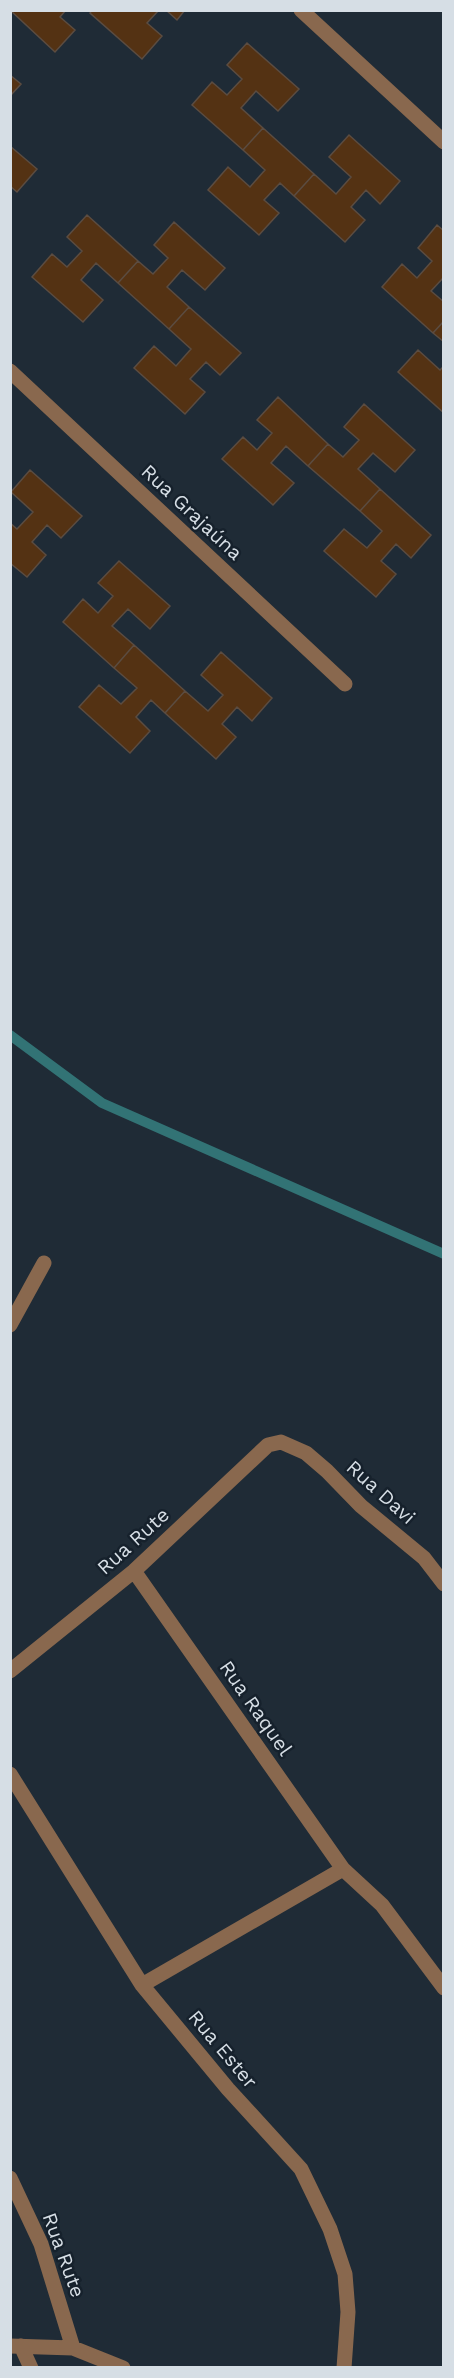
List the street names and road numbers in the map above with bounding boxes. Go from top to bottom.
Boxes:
street label: Rua Grajaúna [136,459,248,565]
street label: Rua Davi [342,1455,420,1529]
street label: Rua Rute [92,1502,174,1580]
street label: Rua Raquel [215,1656,297,1760]
street label: Rua Ester [183,2005,263,2093]
street label: Rua Rute [38,2209,90,2301]

